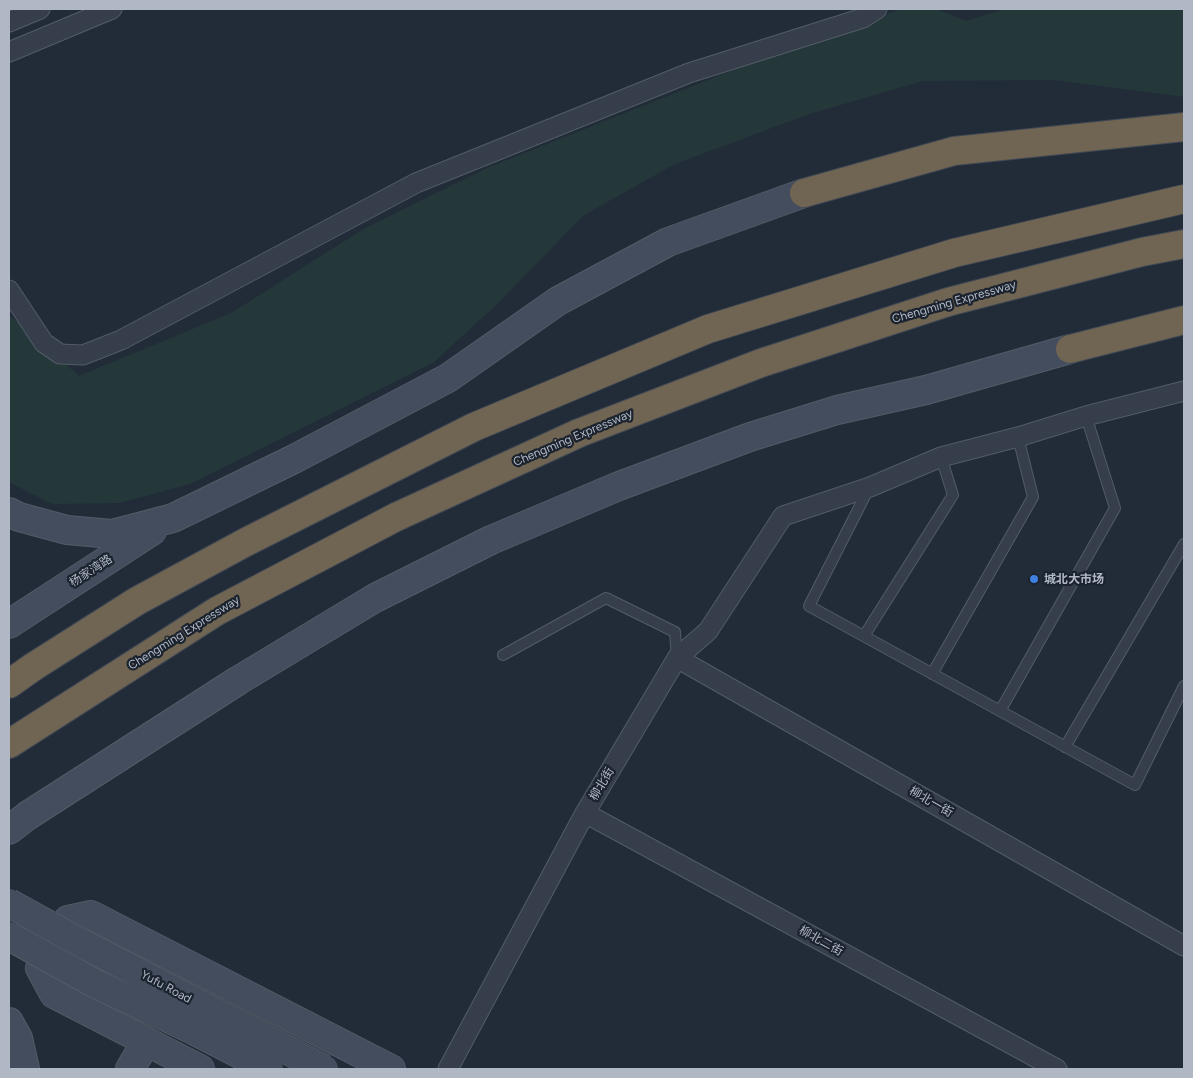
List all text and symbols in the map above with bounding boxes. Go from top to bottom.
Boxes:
street label: Chengming Expressway [890,277,1018,327]
street label: Chengming Expressway [511,406,635,470]
street label: 杨家湾路 [67,552,115,590]
place label: 城北大市场 [1044,572,1104,586]
marker: 城北大市场 [1028,573,1040,585]
street label: Chengming Expressway [126,593,242,673]
street label: 柳北街 [587,765,617,803]
street label: 柳北一街 [907,784,955,820]
street label: 柳北二街 [797,923,845,959]
street label: Yufu Road [138,968,194,1006]

